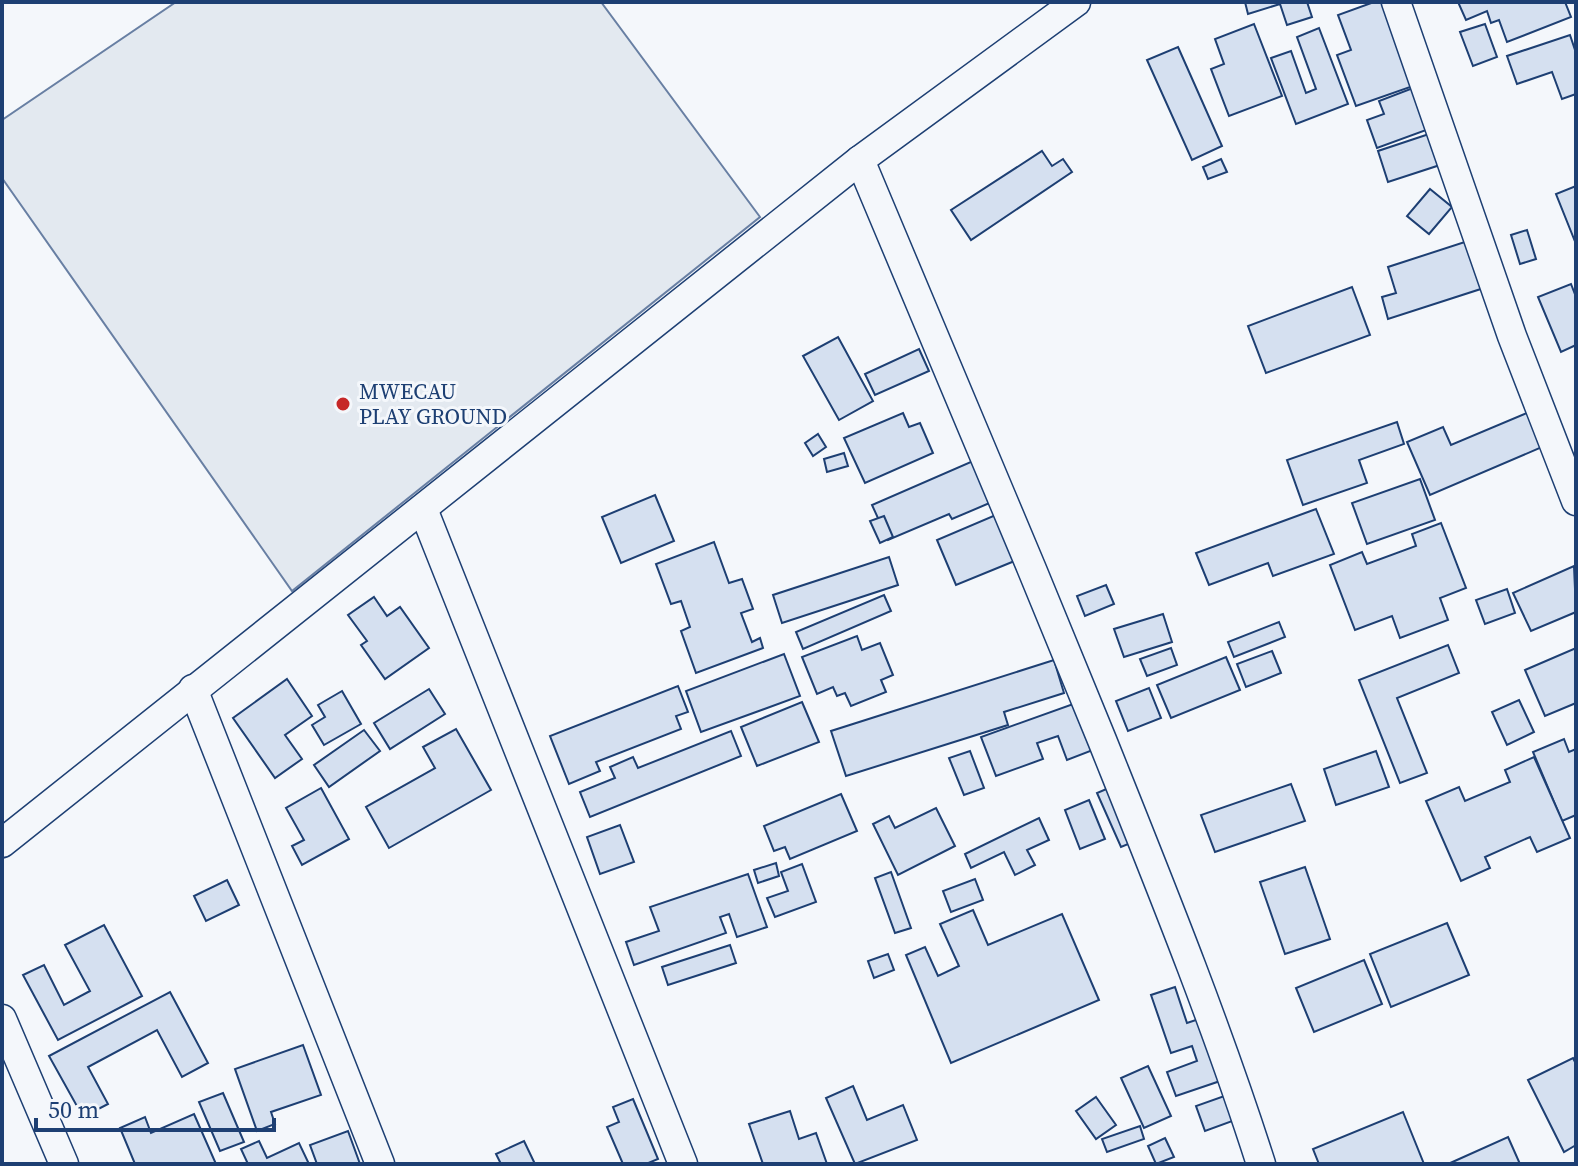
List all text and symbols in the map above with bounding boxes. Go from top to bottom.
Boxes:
place label: MWECAU PLAY GROUND [359,376,507,431]
marker: MWECAU PLAY GROUND [334,395,352,413]
scale bar [36,1082,274,1132]
text: 50 m [48,1093,99,1126]

